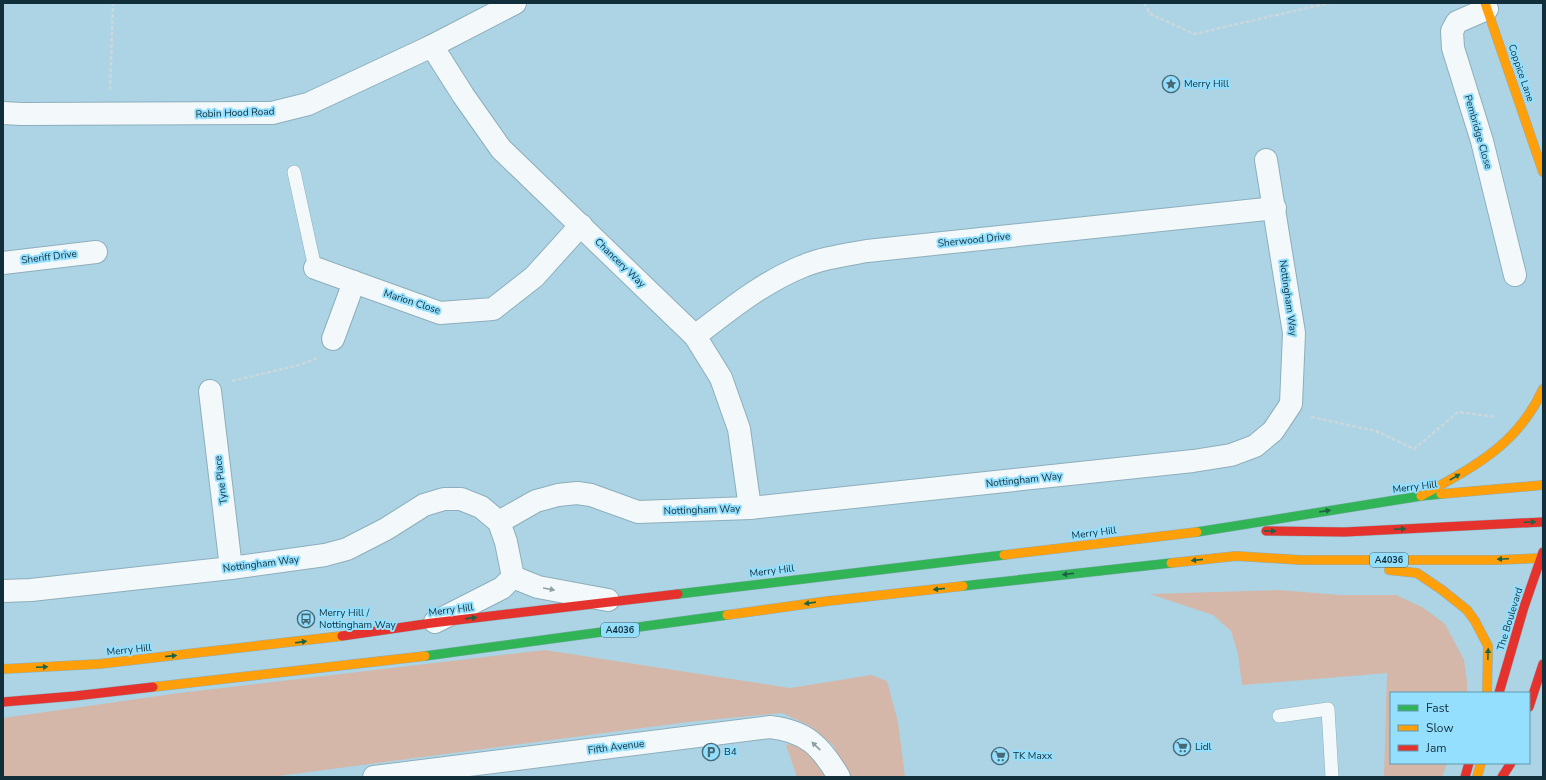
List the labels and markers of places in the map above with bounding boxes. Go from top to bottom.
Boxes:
place icon: Merry Hill [1161,74,1181,94]
place label: Merry Hill [1184,77,1229,91]
place label: Merry Hill / Nottingham Way [319,606,396,632]
bus stop icon: Merry Hill / Nottingham Way [296,609,316,629]
supermarket icon: Lidl [1172,737,1192,757]
place label: Lidl [1195,740,1212,754]
parking icon: B4 [701,742,721,762]
place label: B4 [724,745,737,759]
supermarket icon: TK Maxx [990,746,1010,766]
place label: TK Maxx [1013,749,1053,763]

